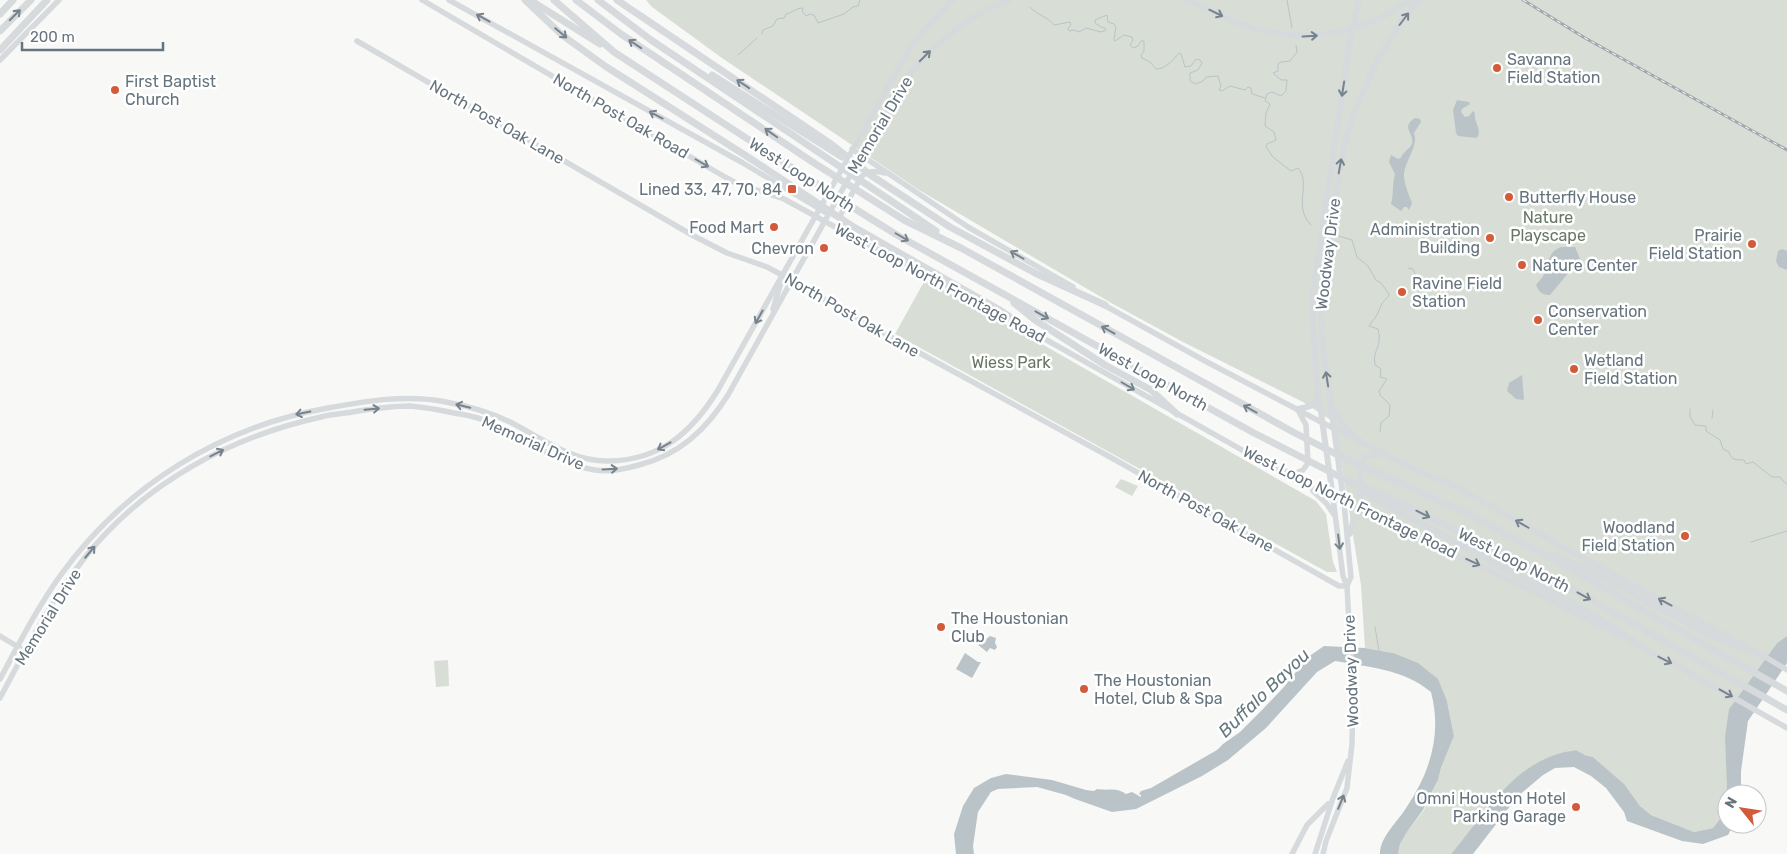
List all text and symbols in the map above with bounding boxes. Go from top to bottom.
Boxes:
one-way arrow [1208,8,1223,18]
one-way arrow [9,9,21,21]
one-way arrow [1398,12,1409,25]
one-way arrow [476,13,491,22]
scale bar [22,20,164,52]
text: 200 m [30,28,75,46]
one-way arrow [554,28,567,39]
one-way arrow [1301,31,1317,40]
one-way arrow [629,39,643,49]
one-way arrow [919,50,932,62]
place label: Savanna Field Station [1507,50,1600,87]
marker: Savanna Field Station [1491,62,1503,74]
street label: North Post Oak Road [550,69,692,163]
place label: First Baptist Church [125,72,216,109]
street label: Memorial Drive [843,73,917,177]
street label: North Post Oak Lane [426,76,568,168]
one-way arrow [736,79,750,89]
one-way arrow [1338,81,1348,97]
marker: First Baptist Church [109,84,121,96]
one-way arrow [649,110,663,120]
one-way arrow [764,128,778,138]
street label: West Loop North [745,134,859,216]
one-way arrow [694,159,708,169]
one-way arrow [1336,159,1346,175]
place label: Lined 33, 47, 70, 84 [639,180,782,199]
marker: Lined 33, 47, 70, 84 [786,183,798,195]
place label: Butterfly House [1519,188,1636,207]
marker: Butterfly House [1503,191,1515,203]
street label: Woodway Drive [1312,197,1344,311]
park label: Nature Playscape [1510,208,1586,245]
place label: Food Mart [689,218,764,237]
street label: West Loop North Frontage Road [831,219,1049,347]
place label: Administration Building [1370,220,1480,257]
marker: Food Mart [768,221,780,233]
place label: Prairie Field Station [1649,226,1742,263]
one-way arrow [894,232,909,242]
marker: Administration Building [1484,232,1496,244]
marker: Prairie Field Station [1746,238,1758,250]
place label: Chevron [751,239,814,258]
marker: Chevron [818,242,830,254]
one-way arrow [1011,249,1025,259]
place label: Nature Center [1532,256,1637,275]
marker: Nature Center [1516,259,1528,271]
street label: North Post Oak Lane [781,269,923,361]
place label: Ravine Field Station [1412,274,1502,311]
marker: Ravine Field Station [1396,286,1408,298]
place label: Conservation Center [1548,302,1647,339]
one-way arrow [754,310,764,325]
one-way arrow [1035,311,1049,321]
marker: Conservation Center [1532,314,1544,326]
one-way arrow [1100,325,1115,335]
street label: West Loop North [1095,339,1211,415]
place label: Wetland Field Station [1584,351,1677,388]
park label: Wiess Park [971,353,1051,372]
marker: Wetland Field Station [1568,363,1580,375]
one-way arrow [1322,372,1332,388]
one-way arrow [1120,381,1134,391]
one-way arrow [456,401,472,410]
one-way arrow [364,404,380,414]
one-way arrow [1242,404,1257,414]
one-way arrow [295,408,311,418]
street label: Memorial Drive [479,412,587,474]
one-way arrow [657,442,672,452]
street label: West Loop North Frontage Road [1240,442,1460,562]
one-way arrow [209,448,224,457]
one-way arrow [601,465,617,474]
street label: North Post Oak Lane [1135,466,1277,556]
one-way arrow [1415,510,1430,520]
place label: Woodland Field Station [1582,518,1675,555]
one-way arrow [1515,519,1530,529]
street label: West Loop North [1455,524,1573,596]
marker: Woodland Field Station [1679,530,1691,542]
one-way arrow [1334,534,1344,550]
one-way arrow [84,546,95,559]
one-way arrow [1465,558,1480,568]
street label: Memorial Drive [11,565,85,669]
one-way arrow [1576,591,1591,601]
one-way arrow [1658,597,1673,606]
place label: The Houstonian Club [951,609,1069,646]
street label: Woodway Drive [1340,614,1362,728]
marker: The Houstonian Club [935,621,947,633]
water label: Buffalo Bayou [1214,644,1314,742]
one-way arrow [1657,656,1672,665]
place label: The Houstonian Hotel, Club & Spa [1094,671,1223,708]
marker: The Houstonian Hotel, Club & Spa [1078,683,1090,695]
one-way arrow [1718,688,1732,698]
north arrow [1717,784,1767,834]
place label: Omni Houston Hotel Parking Garage [1416,789,1566,826]
text: N [1721,794,1741,811]
one-way arrow [1337,795,1347,810]
marker: Omni Houston Hotel Parking Garage [1570,801,1582,813]

